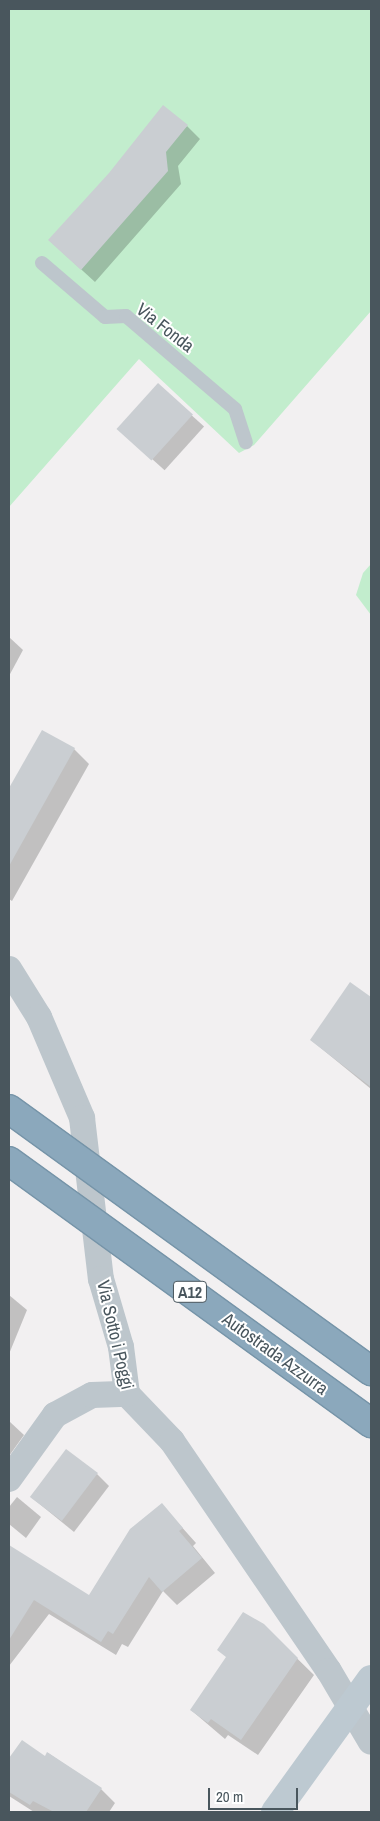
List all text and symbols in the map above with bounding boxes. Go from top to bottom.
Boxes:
street label: Via Fonda [132,299,198,357]
street label: Via Sotto i Poggi [92,1278,138,1392]
road number: A12 [172,1278,208,1305]
street label: Autostrada Azzurra [218,1308,332,1400]
scale bar [210,1778,300,1810]
text: 20 m [216,1786,243,1807]

